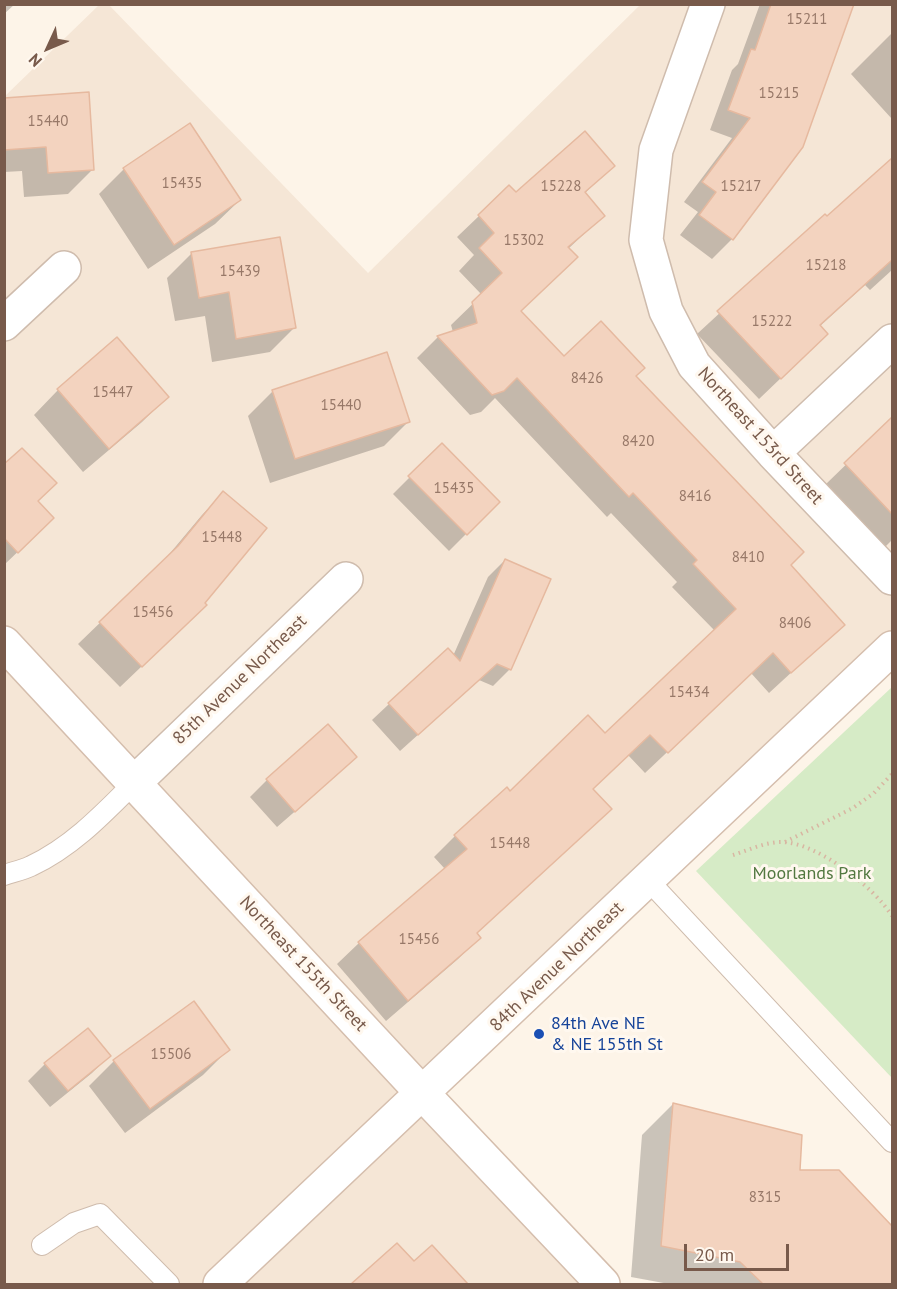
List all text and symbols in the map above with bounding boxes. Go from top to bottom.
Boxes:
house number: 15211 [787,11,827,29]
north arrow [18,18,78,78]
text: N [24,50,46,71]
house number: 15215 [759,85,799,103]
house number: 15440 [28,113,68,131]
house number: 15435 [162,175,202,193]
house number: 15228 [541,178,581,196]
house number: 15217 [721,178,761,196]
house number: 15302 [504,232,544,250]
house number: 15218 [806,257,846,275]
house number: 15439 [220,263,260,281]
house number: 15222 [752,313,792,331]
street label: Northeast 153rd Street [693,363,827,509]
house number: 8426 [571,370,603,388]
house number: 15447 [93,384,133,402]
house number: 15440 [321,397,361,415]
house number: 8420 [622,433,654,451]
house number: 15435 [434,480,474,498]
house number: 8416 [679,488,711,506]
house number: 15448 [202,529,242,547]
house number: 8410 [732,549,764,567]
house number: 15456 [133,604,173,622]
street label: 85th Avenue Northeast [169,611,311,749]
house number: 8406 [779,615,811,633]
house number: 15434 [669,684,709,702]
house number: 15448 [490,835,530,853]
park label: Moorlands Park [753,863,871,885]
street label: Northeast 155th Street [235,892,371,1036]
street label: 84th Avenue Northeast [486,898,628,1036]
house number: 15456 [399,931,439,949]
place label: 84th Ave NE & NE 155th St [551,1013,663,1056]
marker: 84th Ave NE & NE 155th St [532,1027,546,1041]
house number: 15506 [151,1046,191,1064]
house number: 8315 [749,1189,781,1207]
scale bar [687,1232,792,1270]
text: 20 m [695,1243,734,1266]

